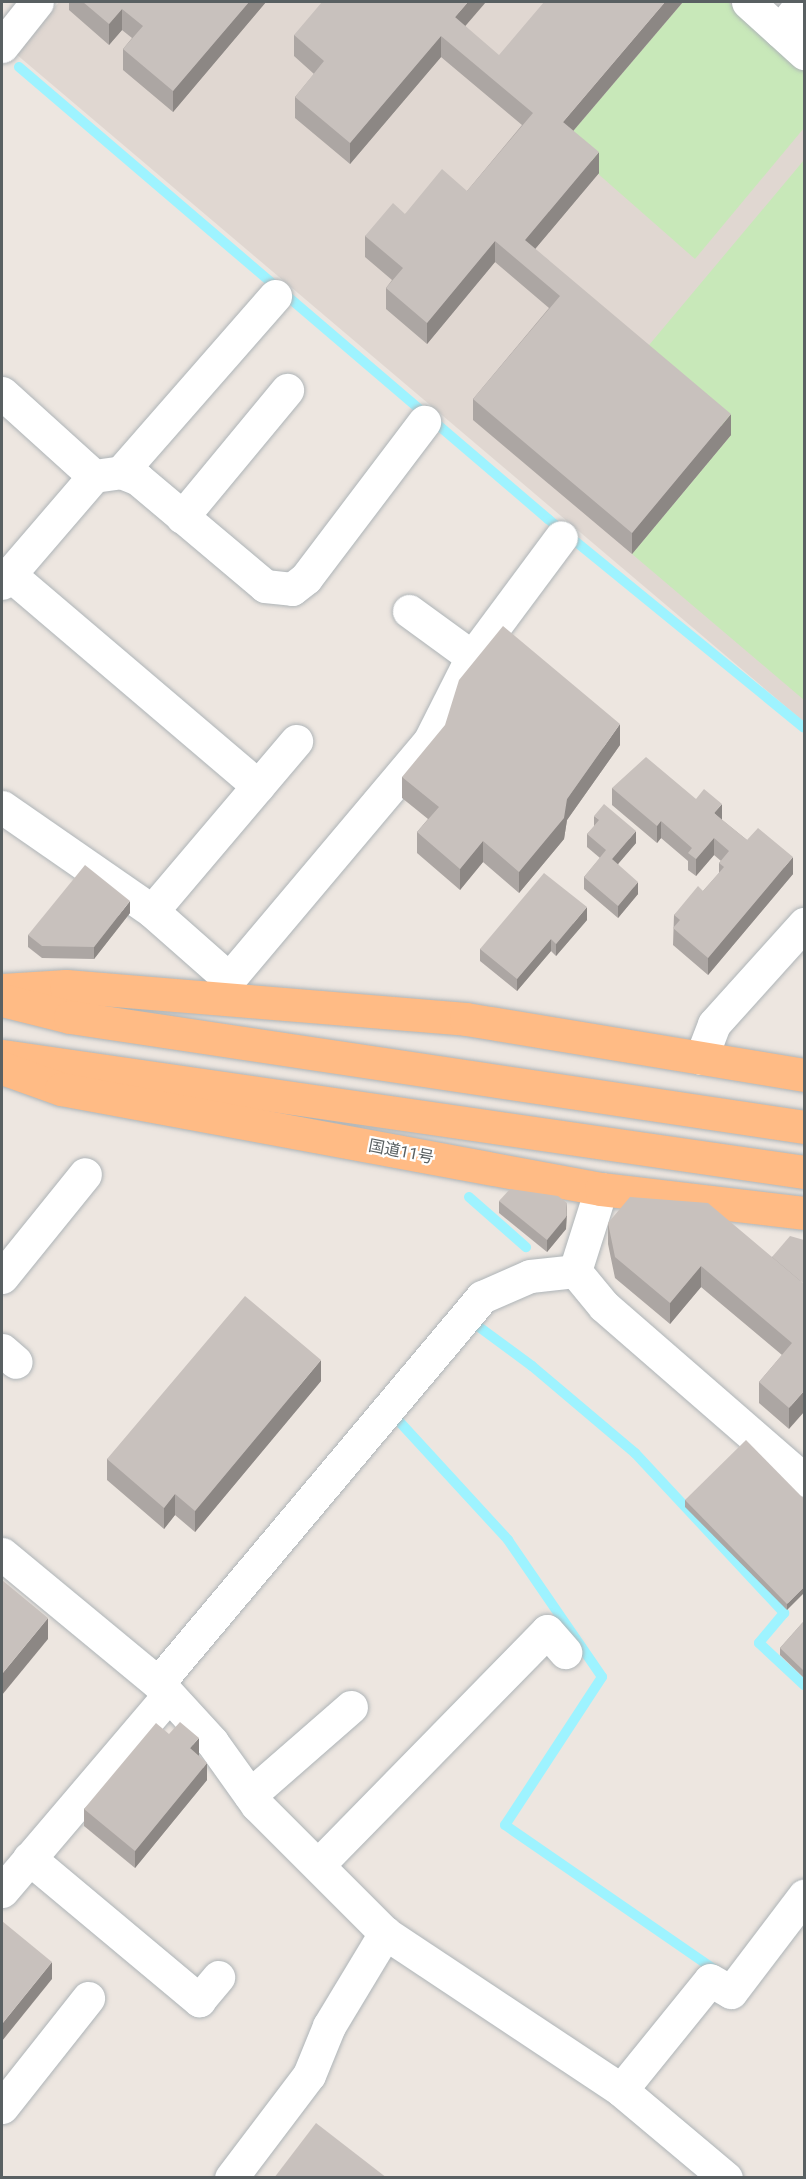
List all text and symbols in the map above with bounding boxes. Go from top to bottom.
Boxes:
street label: 国道11号 [367,1136,435,1168]

